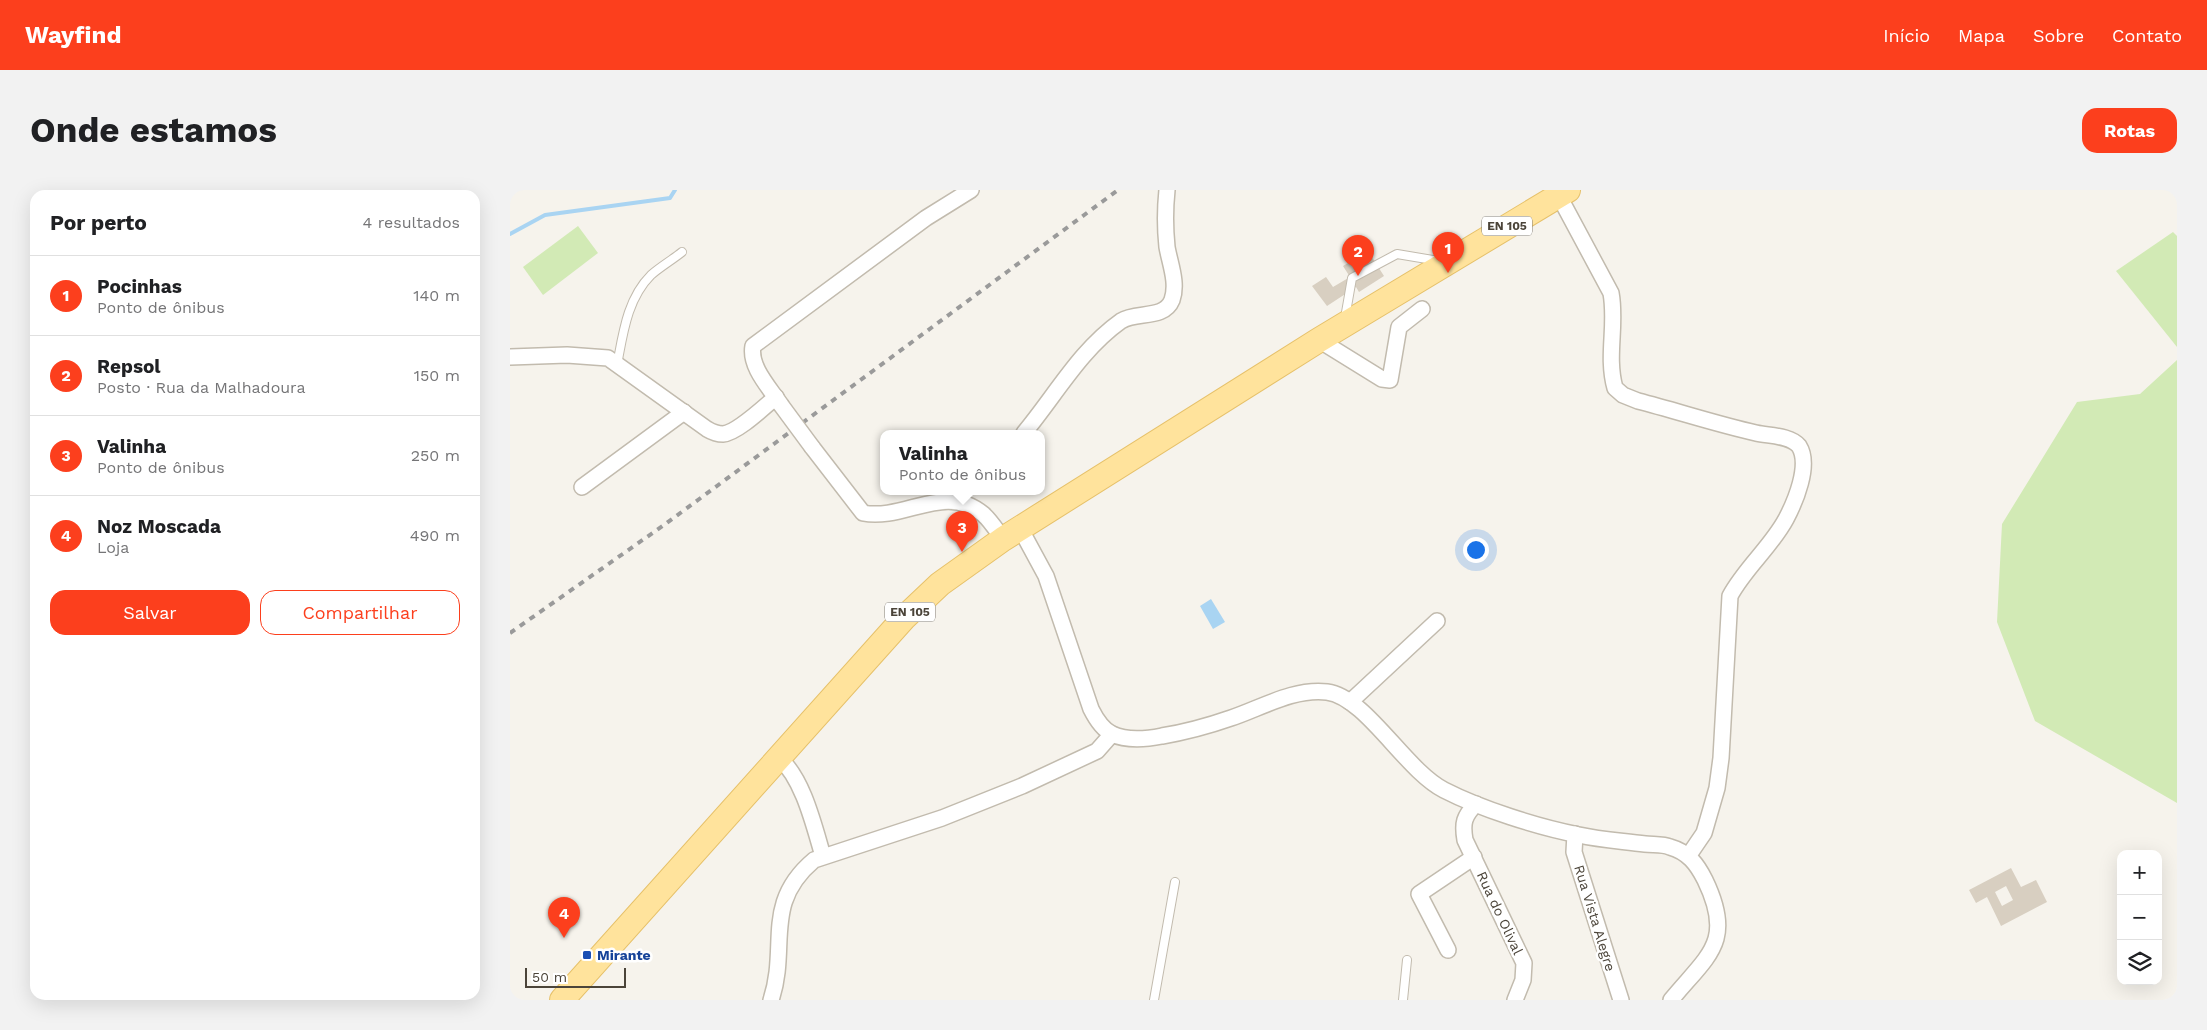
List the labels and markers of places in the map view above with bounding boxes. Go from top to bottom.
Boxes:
pin: 1 [1432,232,1464,273]
pin: 2 [1342,235,1374,276]
pin: 3 [946,511,978,552]
pin: 4 [548,897,580,938]
place label: Mirante [597,947,651,963]
marker: Mirante [581,949,593,961]

